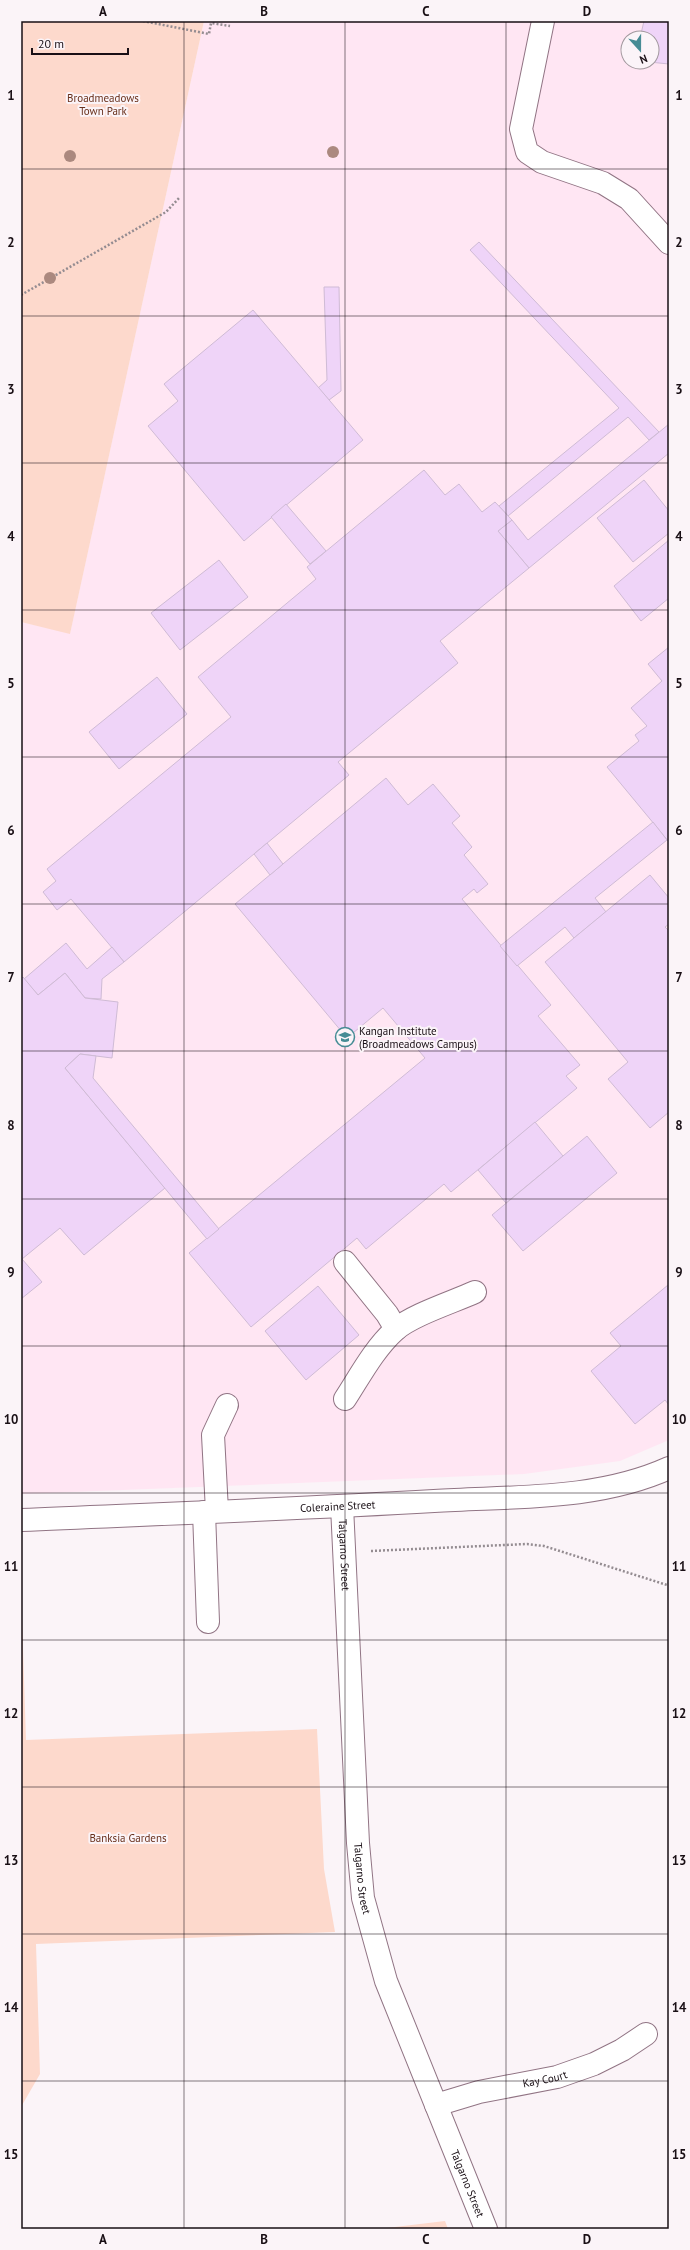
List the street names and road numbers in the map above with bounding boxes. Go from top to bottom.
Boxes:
street label: Coleraine Street [300,1497,376,1515]
street label: Talgarno Street [336,1519,353,1591]
street label: Talgarno Street [351,1842,374,1916]
street label: Kay Court [521,2067,569,2090]
street label: Talgarno Street [448,2148,488,2220]

